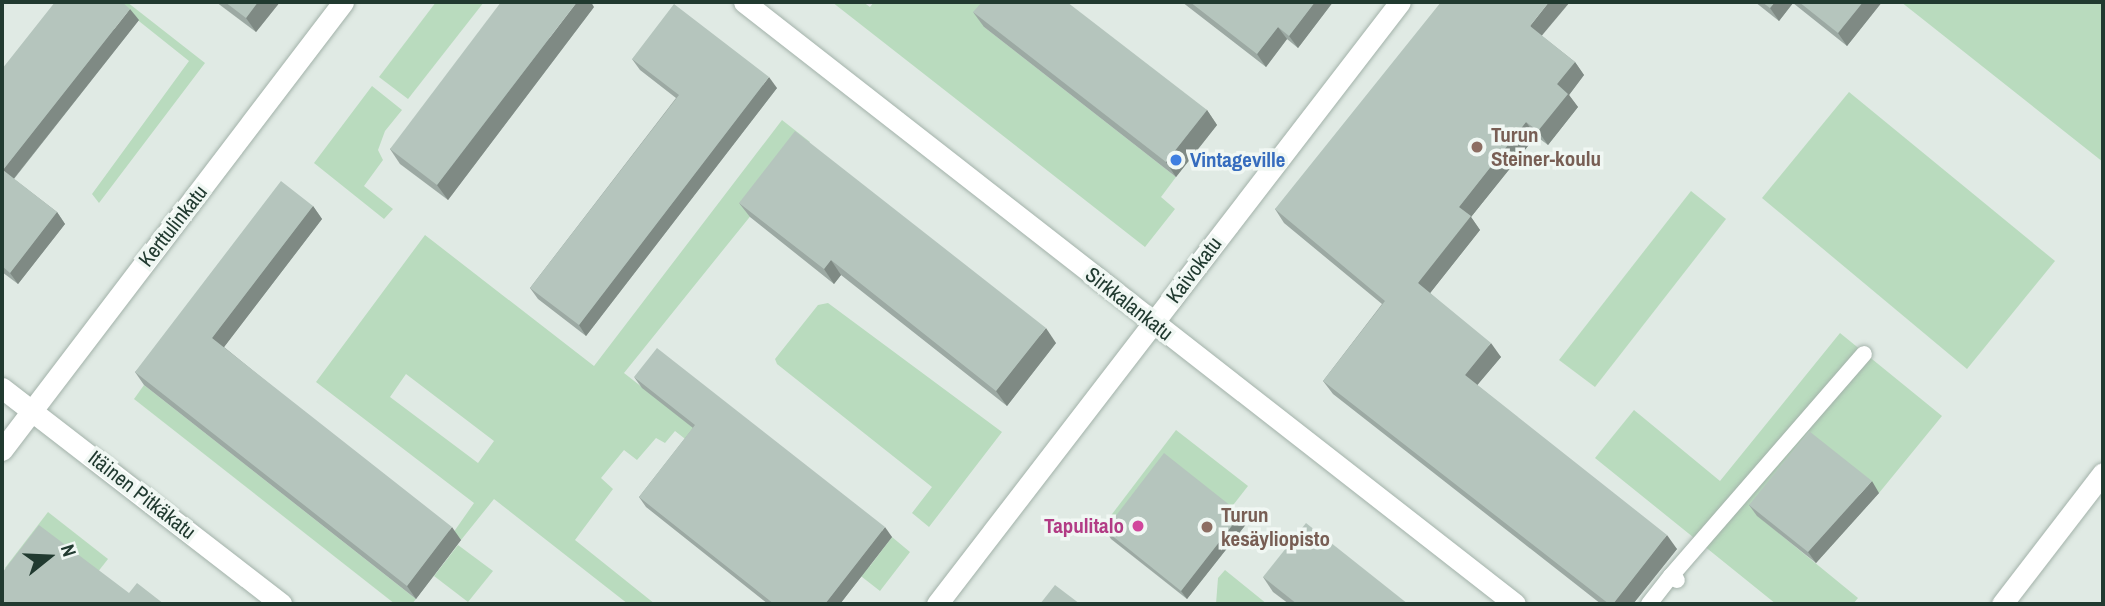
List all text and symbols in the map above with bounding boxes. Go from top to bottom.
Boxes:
place label: Turun Steiner-koulu [1491,122,1601,172]
marker: Turun Steiner-koulu [1469,139,1485,155]
place label: Vintageville [1190,147,1285,173]
marker: Vintageville [1168,152,1184,168]
street label: Kerttulinkatu [133,180,213,272]
street label: Kaivokatu [1161,232,1227,308]
street label: Sirkkalankatu [1080,262,1178,346]
street label: Itäinen Pitkäkatu [83,445,201,545]
place label: Turun kesäyliopisto [1221,502,1330,552]
place label: Tapulitalo [1044,513,1124,539]
marker: Tapulitalo [1130,518,1146,534]
marker: Turun kesäyliopisto [1199,519,1215,535]
north arrow [14,522,84,592]
text: N [55,541,83,560]

